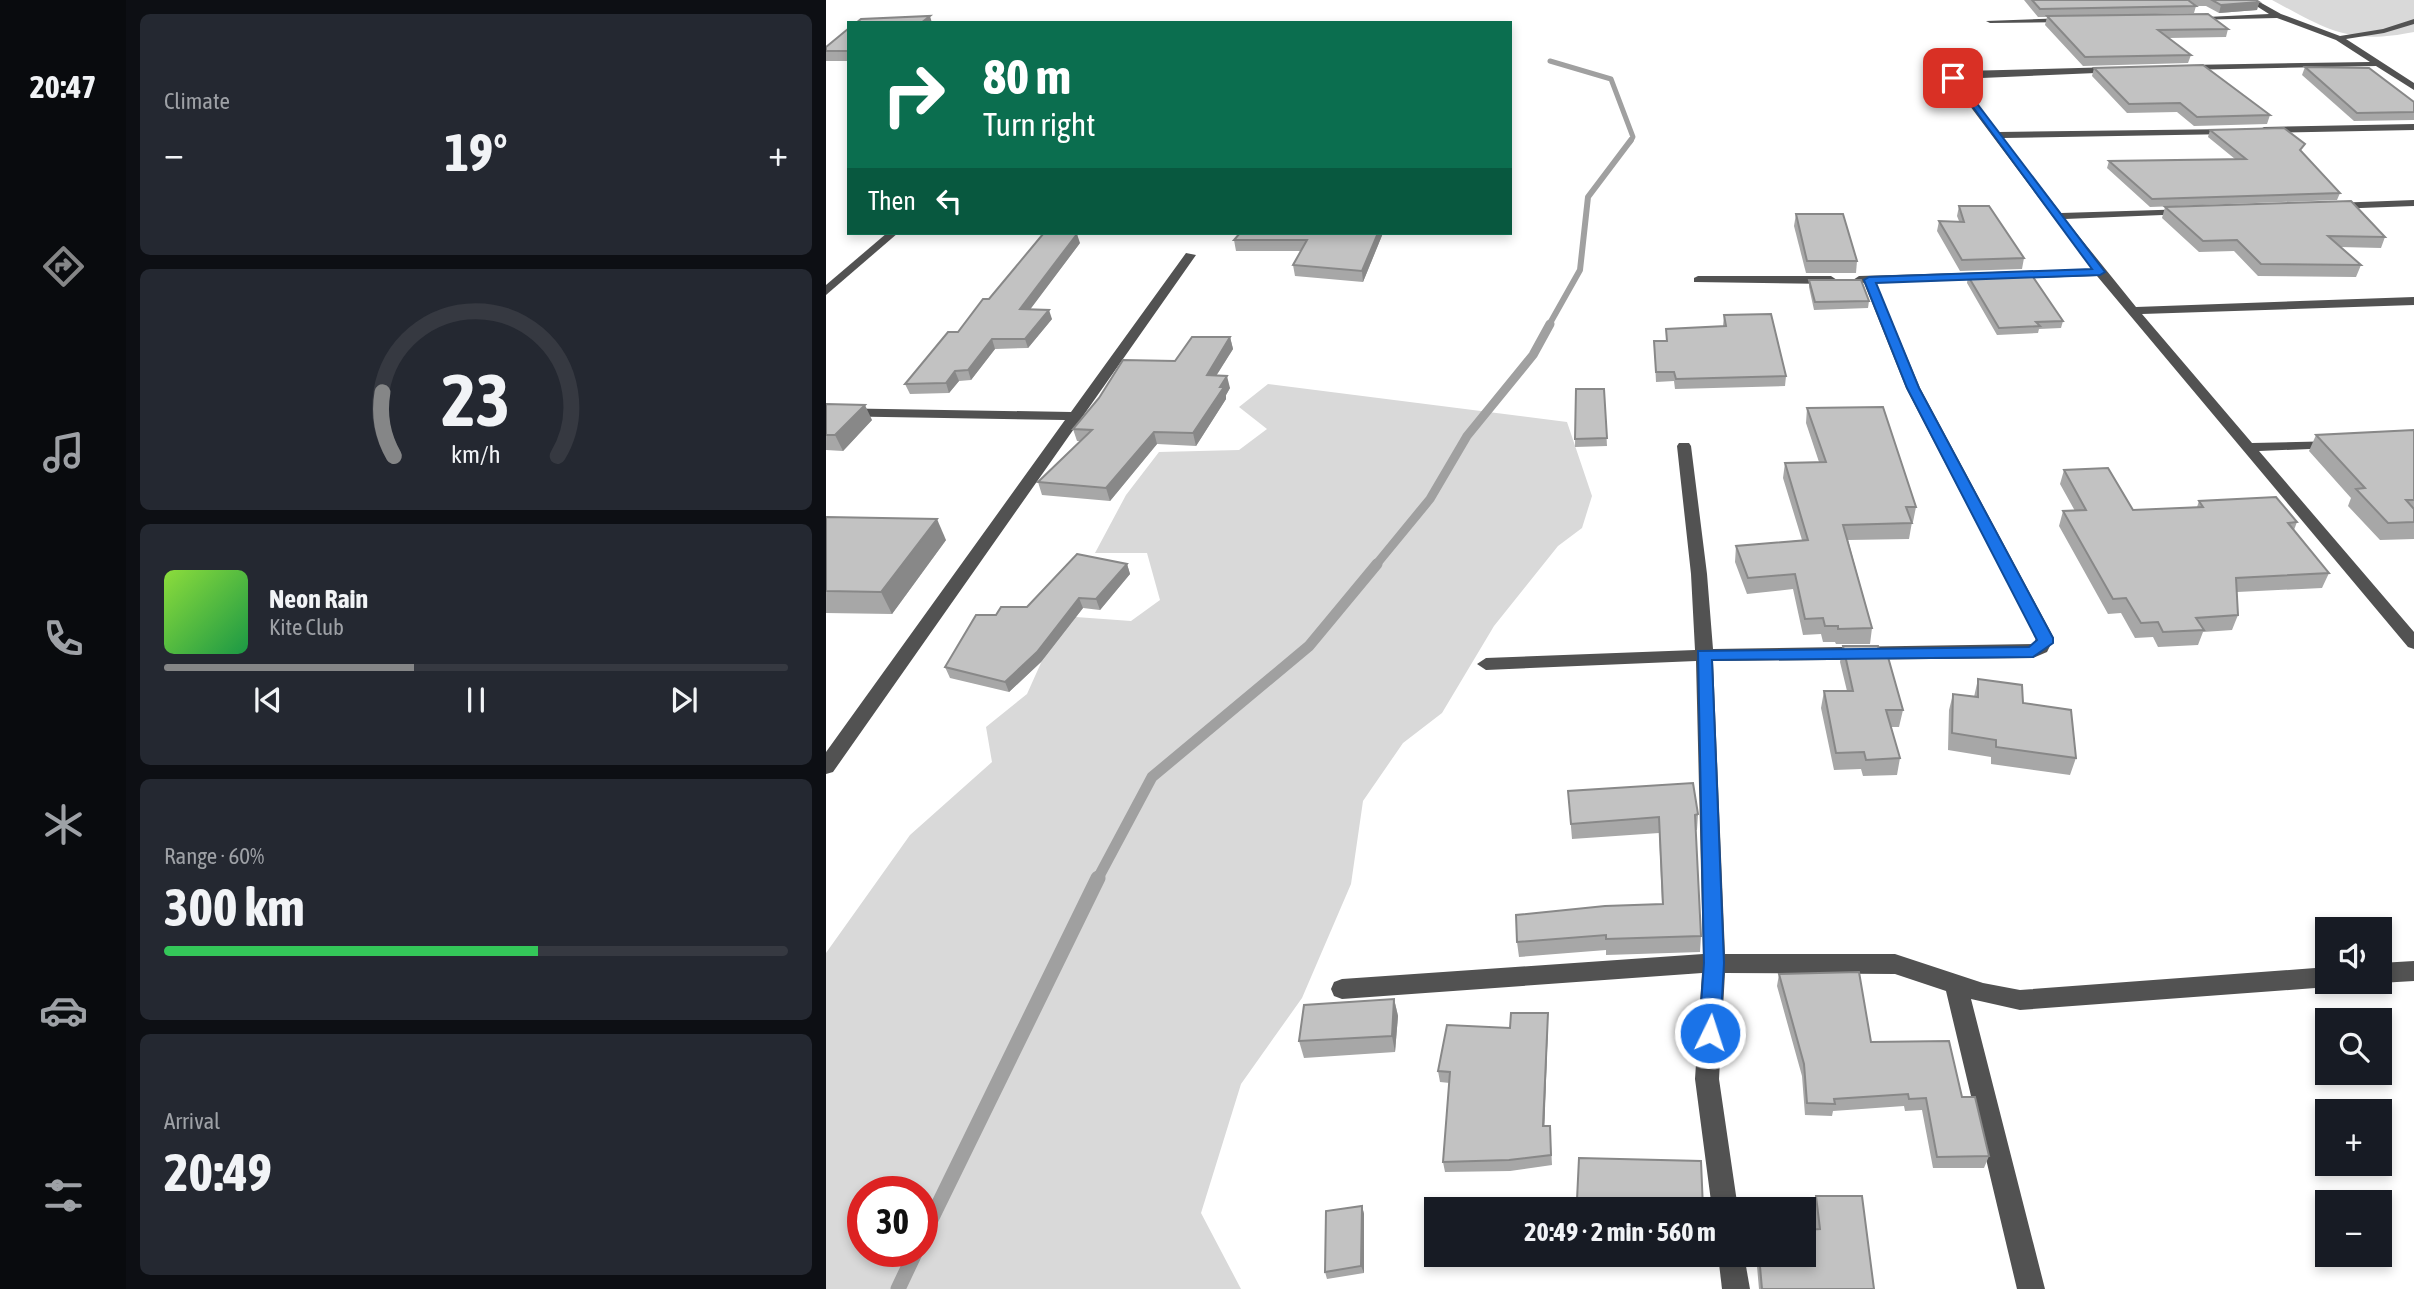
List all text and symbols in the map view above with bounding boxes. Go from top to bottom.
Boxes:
text: 80 m [983,48,1071,104]
pin [1923,48,1983,108]
icon: right [868,49,959,140]
icon: arrive [1934,59,1972,97]
text: 20:47 [30,68,96,105]
text: Climate [164,88,230,114]
text: Turn right [983,106,1096,143]
text: 19° [444,122,508,182]
text: − [164,131,184,174]
text: + [768,131,788,174]
icon: left [930,182,968,220]
text: Then [868,186,916,216]
icon: directions [39,242,88,291]
text: 23 [442,358,510,441]
icon: music [39,428,88,477]
text: km/h [451,439,501,467]
text: Neon Rain [269,584,368,614]
icon: phone [39,614,88,663]
text: Kite Club [269,614,344,640]
icon: previous [249,681,287,719]
icon: pause [457,681,495,719]
icon: next [665,681,703,719]
icon: climate [39,800,88,849]
text: Range · 60% [164,843,264,869]
text: 300 km [164,877,305,937]
map controls [2315,917,2392,1267]
button: sound [2315,917,2392,994]
icon: car [39,986,88,1035]
position arrow [1673,996,1747,1070]
button: search [2315,1008,2392,1085]
button: + [2315,1099,2392,1176]
text: Arrival [164,1108,220,1134]
text: 20:49 [164,1142,272,1202]
icon: filters [39,1171,88,1220]
speed limit sign: 30 [847,1176,938,1267]
button: − [2315,1190,2392,1267]
text: 20:49 · 2 min · 560 m [1524,1217,1716,1247]

